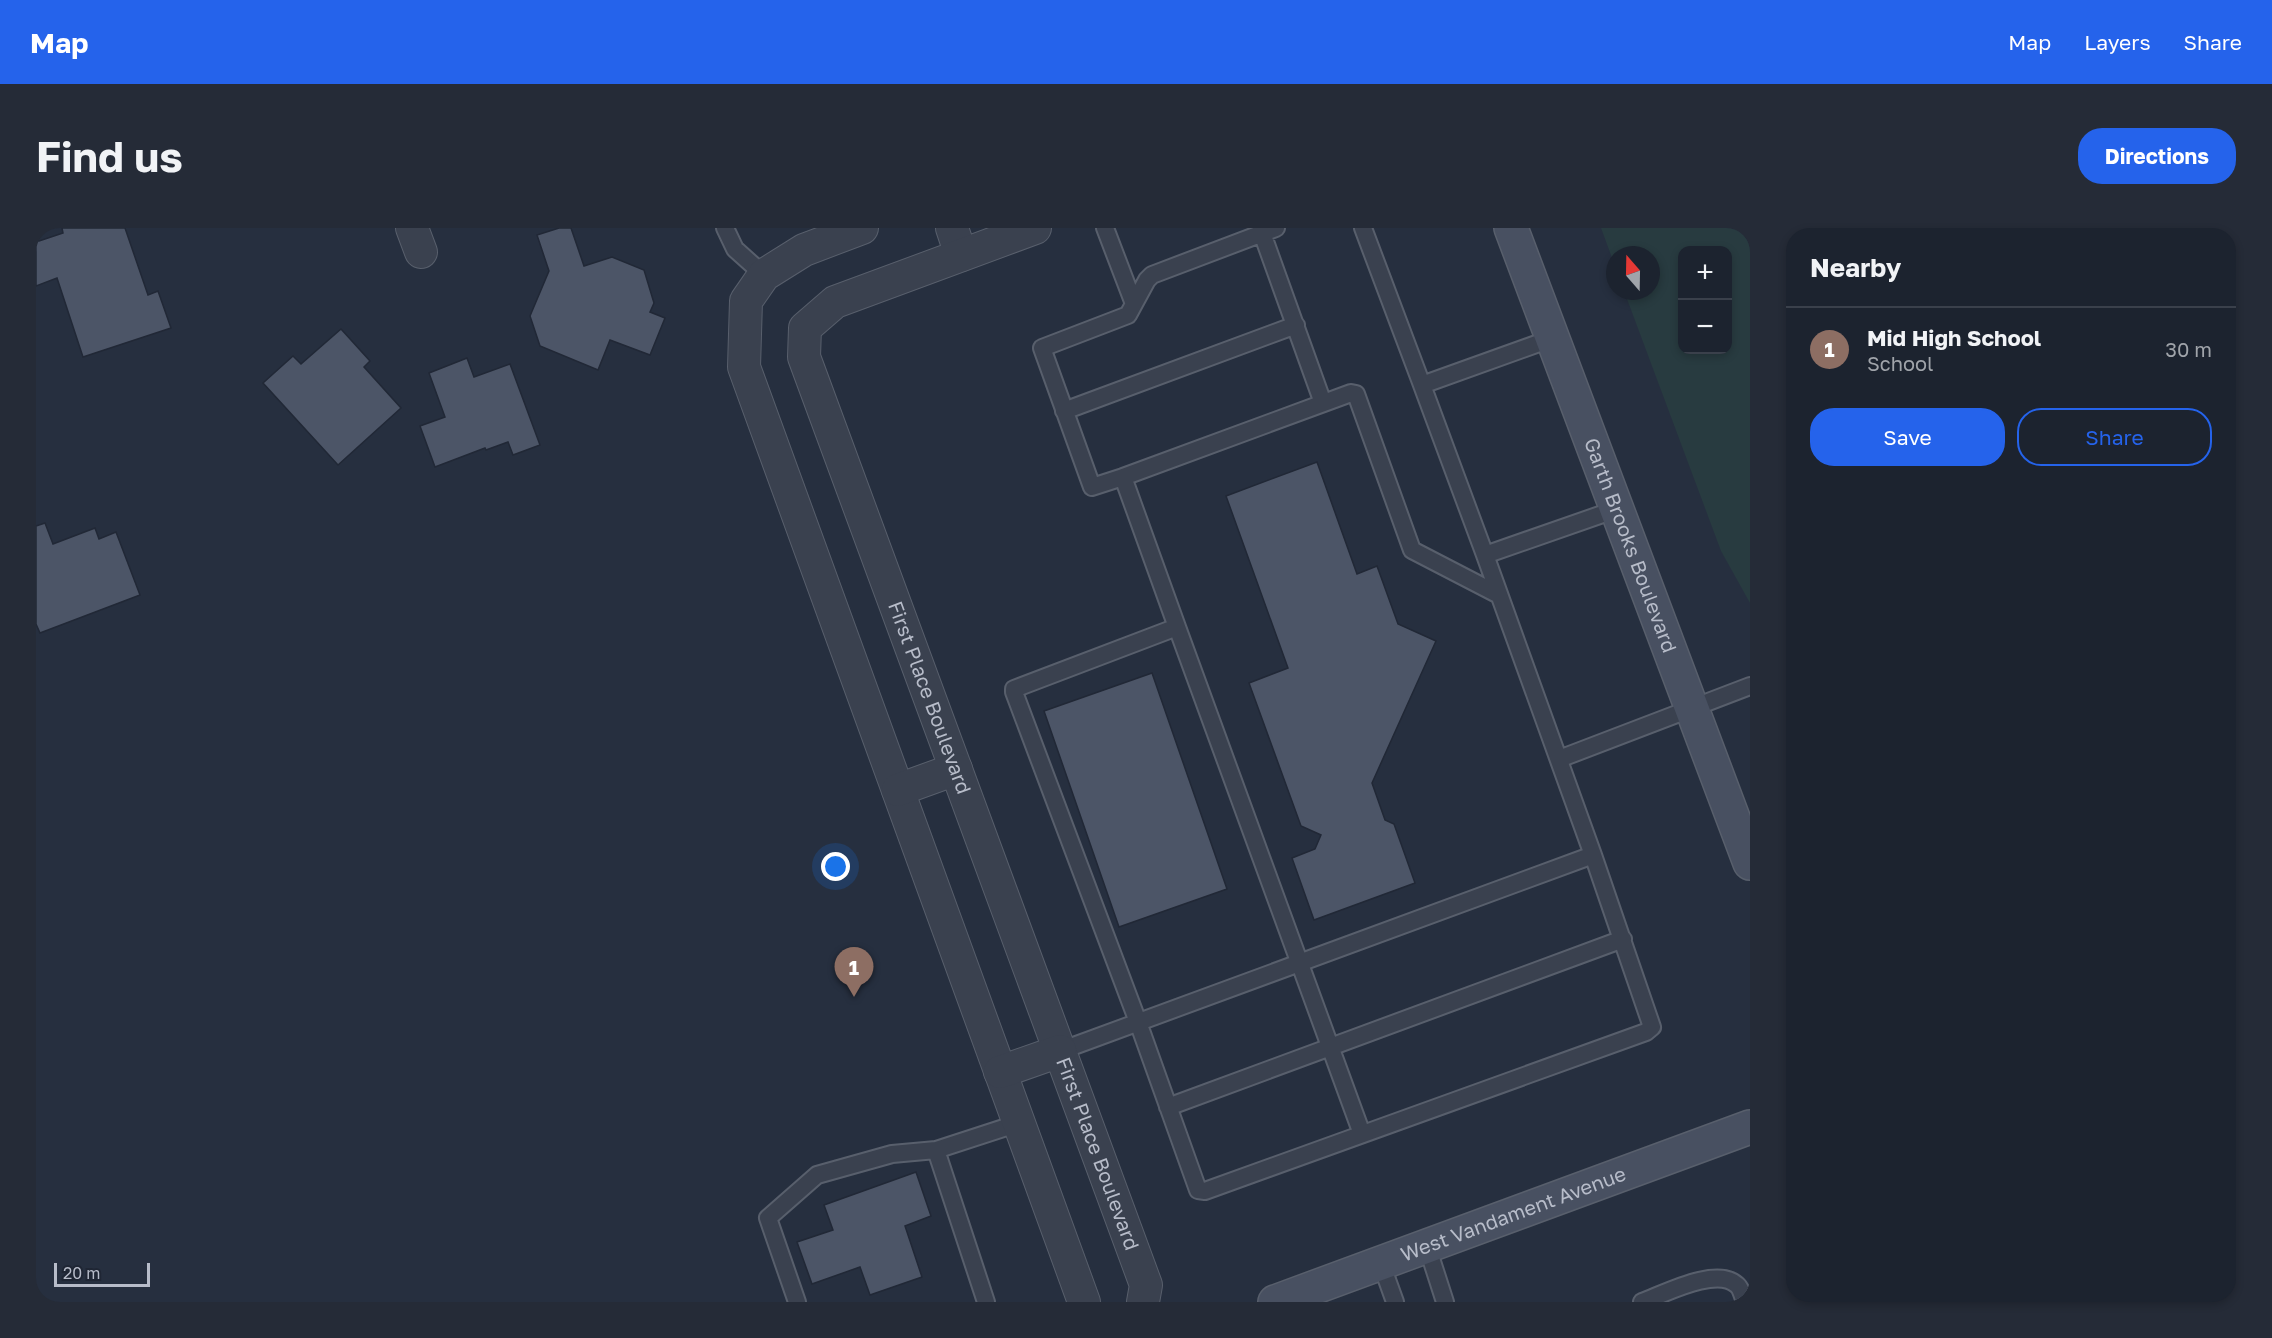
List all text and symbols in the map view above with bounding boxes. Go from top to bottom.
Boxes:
text: Map [30,26,88,59]
text: Map [2008,29,2051,55]
text: Layers [2084,29,2151,55]
text: Share [2184,29,2242,55]
button: Directions [2078,128,2236,184]
text: Find us [36,131,183,181]
north arrow [1606,246,1660,300]
map controls [1678,246,1732,354]
button: + [1678,246,1732,300]
text: Nearby [1810,252,1901,283]
button: − [1678,300,1732,354]
text: Mid High School [1867,324,2041,351]
text: 1 [1824,337,1835,361]
text: 30 m [2165,337,2212,361]
text: School [1867,351,1933,375]
button: Save [1810,408,2005,466]
button: Share [2017,408,2212,466]
street label: Garth Brooks Boulevard [1580,434,1683,656]
street label: First Place Boulevard [884,598,977,797]
your location [821,852,850,881]
pin: 1 [834,948,874,997]
street label: First Place Boulevard [1052,1054,1145,1253]
street label: West Vandament Avenue [1397,1161,1629,1266]
scale bar [54,1260,150,1288]
text: 20 m [63,1263,100,1283]

